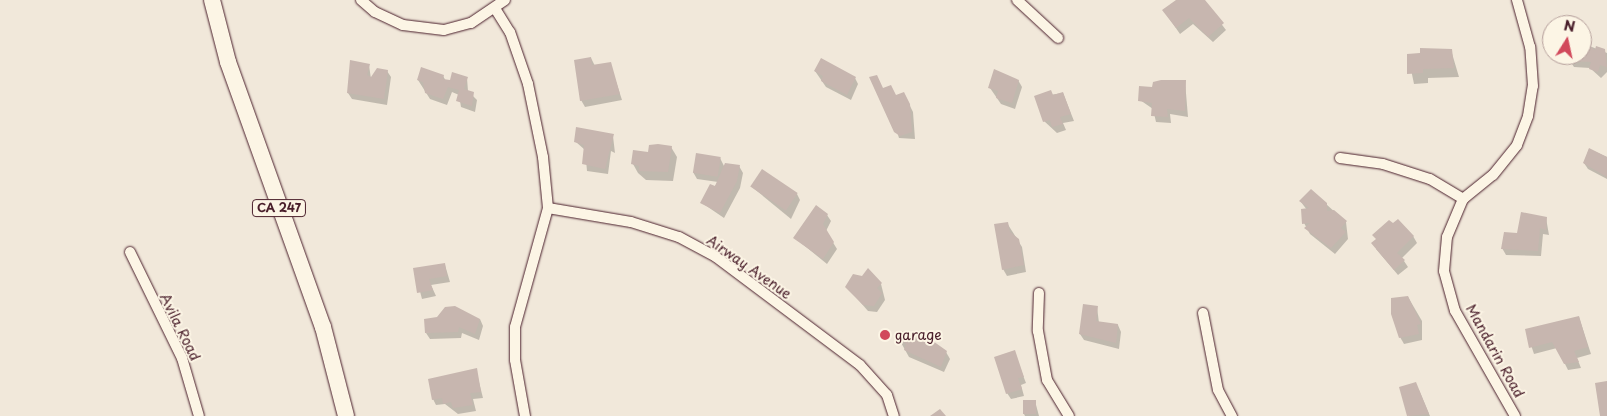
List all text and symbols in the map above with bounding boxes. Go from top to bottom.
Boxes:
text: N [1562,14,1577,37]
north arrow [1542,15,1592,65]
road number: CA 247 [252,198,306,218]
street label: Airway Avenue [703,231,795,303]
street label: Avila Road [156,290,204,364]
street label: Mandarin Road [1462,301,1528,401]
place label: garage [895,327,942,343]
marker: garage [879,329,891,341]

